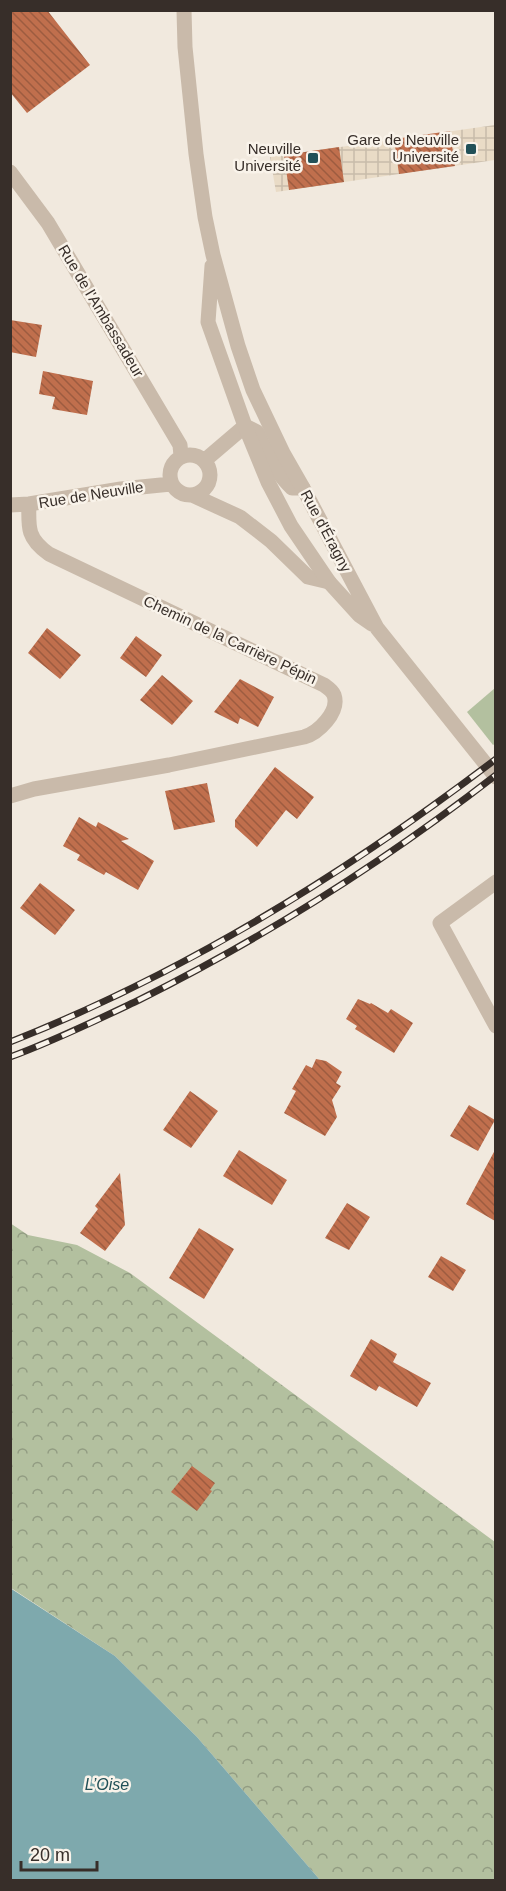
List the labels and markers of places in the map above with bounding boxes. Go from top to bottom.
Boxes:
place label: Gare de Neuville Université [347,131,459,165]
place label: Neuville Université [234,140,301,174]
marker: Gare de Neuville Université [464,142,478,156]
marker: Neuville Université [306,151,320,165]

